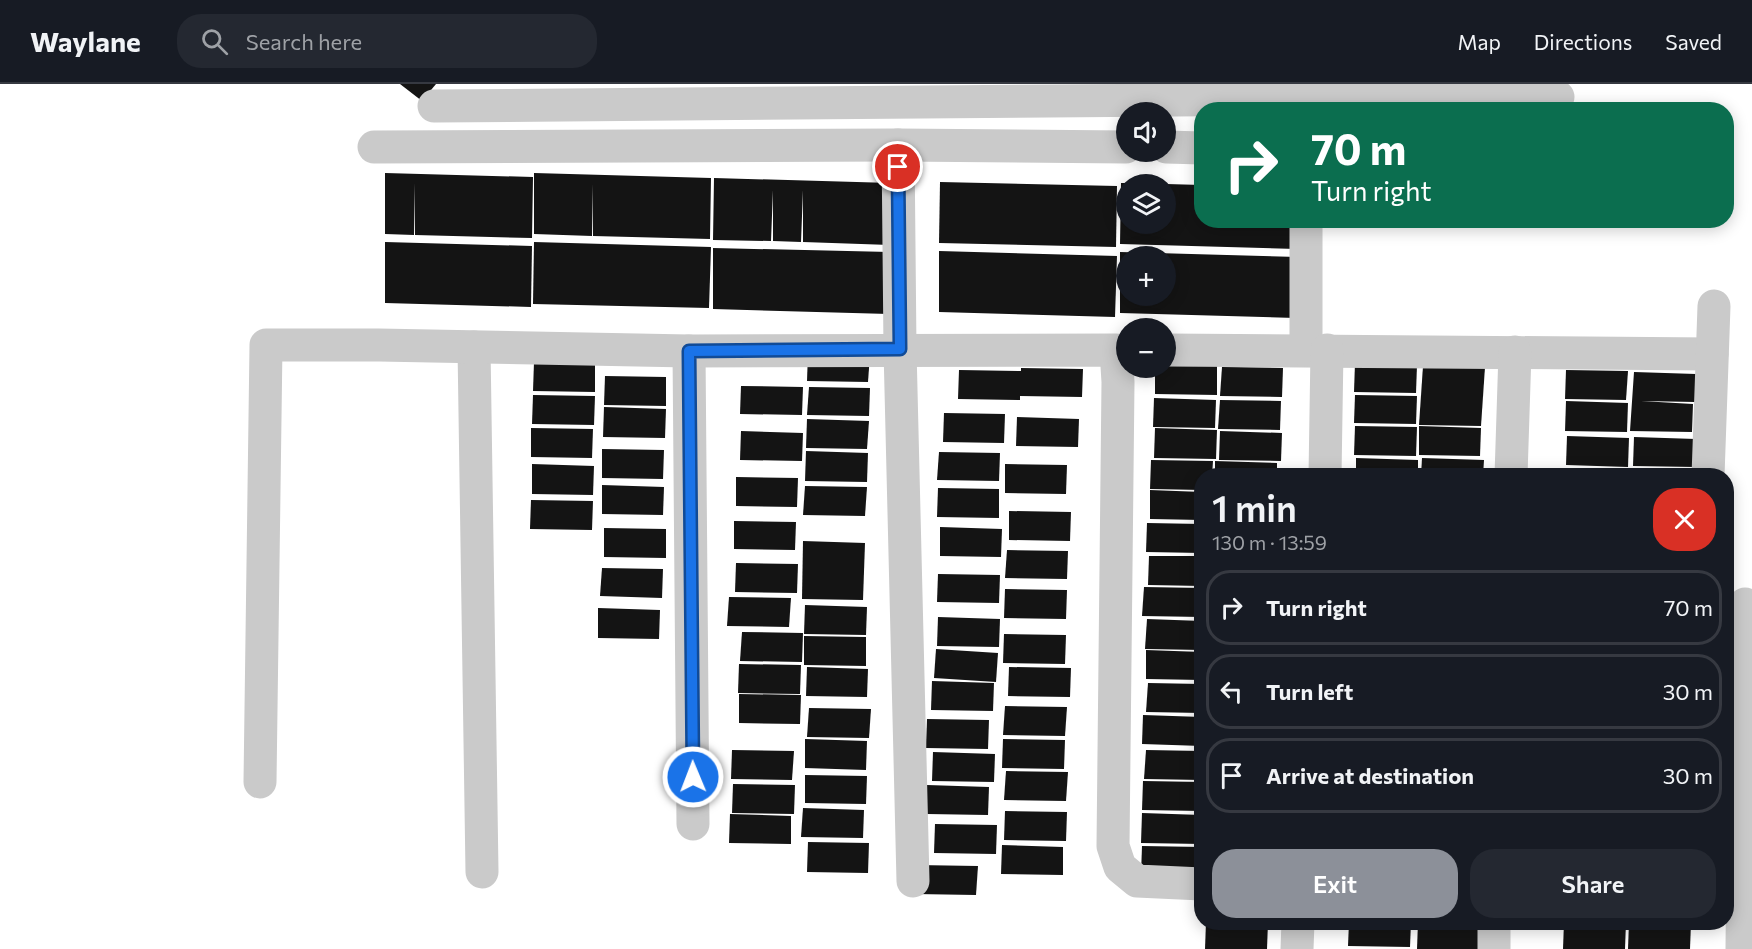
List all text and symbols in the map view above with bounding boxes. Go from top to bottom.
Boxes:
search box [177,14,597,68]
text: Waylane [30,24,141,58]
icon: search [198,25,231,58]
text: Search here [246,28,362,55]
text: Map [1458,29,1501,54]
text: Directions [1534,29,1632,54]
text: Saved [1665,29,1722,54]
map controls [1116,102,1176,378]
button: sound [1116,102,1176,162]
text: 70 m [1311,122,1406,174]
icon: right [1212,126,1290,204]
pin [872,141,923,192]
icon: arrive [881,150,914,183]
button: layers [1116,174,1176,234]
text: Turn right [1311,174,1431,207]
button: + [1116,246,1176,306]
button: − [1116,318,1176,378]
text: 1 min [1212,485,1297,529]
button: close [1653,488,1716,551]
text: 130 m · 13:59 [1212,530,1327,554]
icon: right [1215,591,1248,624]
text: Turn right [1266,594,1367,621]
text: 70 m [1664,594,1713,621]
icon: left [1215,675,1248,708]
text: Turn left [1266,678,1353,705]
text: 30 m [1663,678,1713,705]
position arrow [661,745,725,809]
icon: arrive [1215,759,1248,792]
text: Arrive at destination [1266,762,1474,789]
text: 30 m [1663,762,1713,789]
button: Exit [1212,849,1458,918]
button: Share [1470,849,1716,918]

